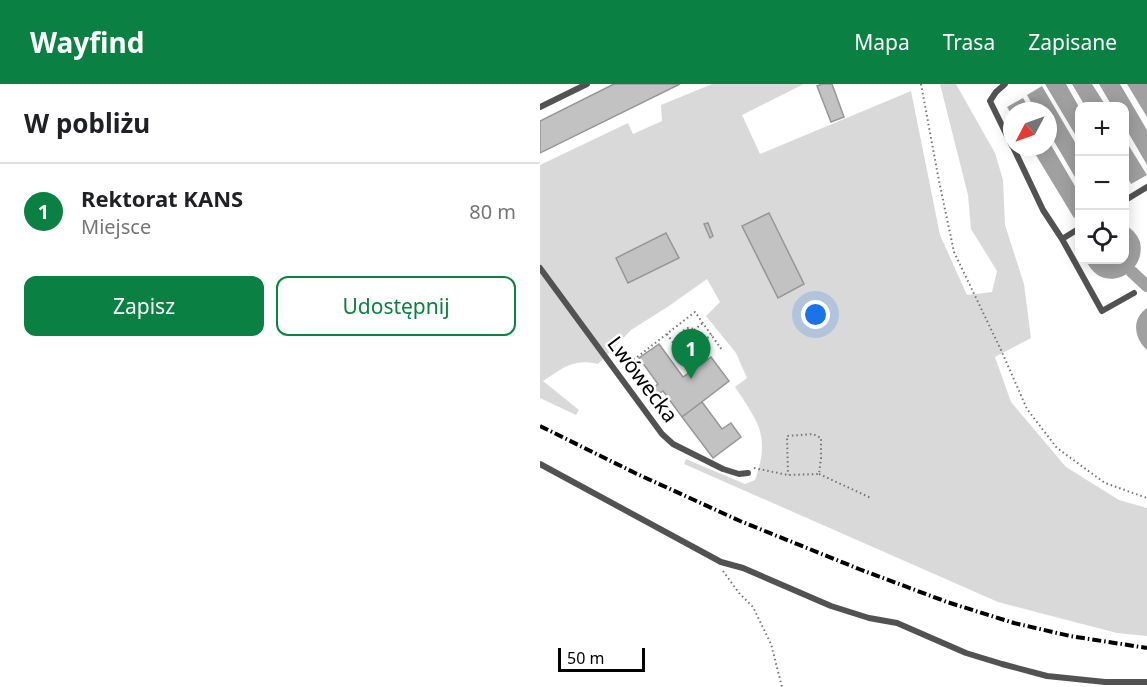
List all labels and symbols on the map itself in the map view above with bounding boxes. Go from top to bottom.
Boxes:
north arrow [1003,102,1057,156]
your location [801,300,830,329]
street label: Lwówecka [601,330,685,428]
pin: 1 [672,330,710,379]
scale bar [558,645,645,672]

